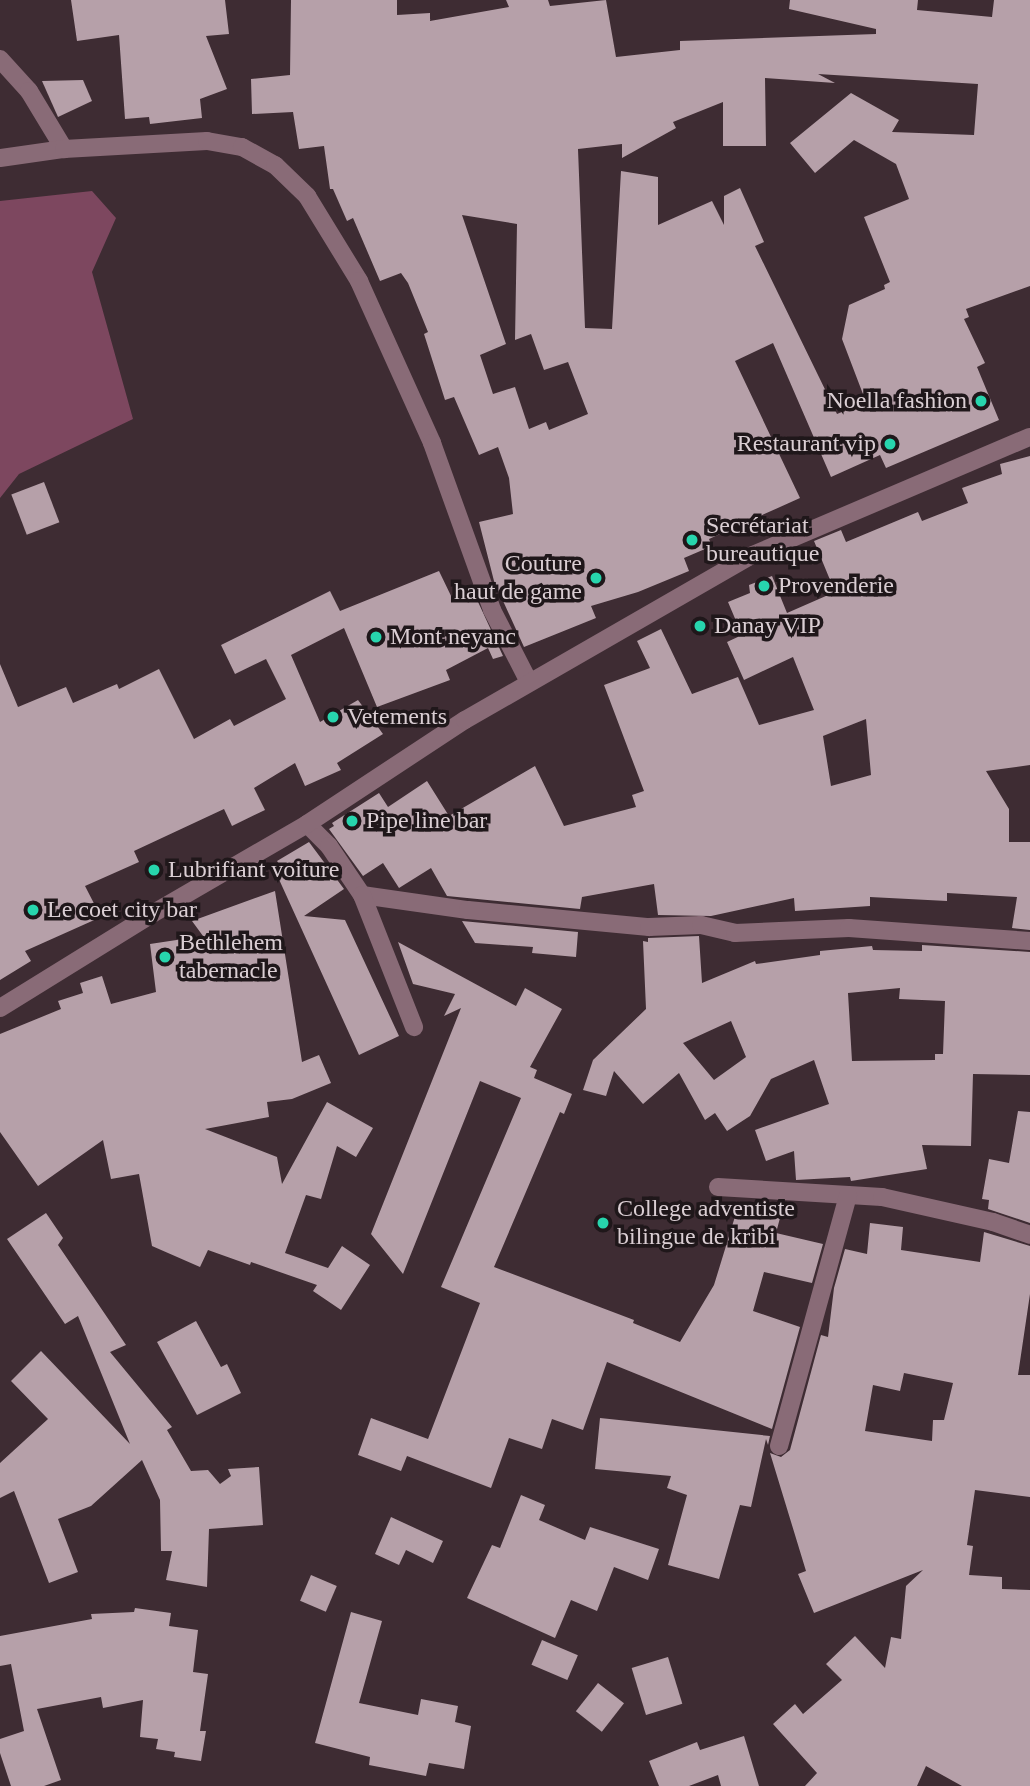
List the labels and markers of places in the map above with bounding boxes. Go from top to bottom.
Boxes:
place label: Noella fashion [826,387,967,415]
marker: Noella fashion [973,393,989,409]
place label: Restaurant vip [737,430,876,458]
marker: Restaurant vip [882,436,898,452]
place label: Secrétariat bureautique [706,512,819,568]
marker: Secrétariat bureautique [684,532,700,548]
place label: Couture haut de game [454,550,582,606]
marker: Couture haut de game [588,570,604,586]
place label: Provenderie [778,572,894,600]
marker: Provenderie [756,578,772,594]
place label: Danay VIP [714,612,821,640]
marker: Danay VIP [692,618,708,634]
place label: Mont neyanc [390,623,516,651]
marker: Mont neyanc [368,629,384,645]
place label: Vetements [347,703,447,731]
marker: Vetements [325,709,341,725]
place label: Pipe line bar [366,807,487,835]
marker: Pipe line bar [344,813,360,829]
place label: Lubrifiant voiture [168,856,339,884]
marker: Lubrifiant voiture [146,862,162,878]
place label: Le coet city bar [47,896,197,924]
marker: Le coet city bar [25,902,41,918]
place label: Bethlehem tabernacle [179,929,283,985]
marker: Bethlehem tabernacle [157,949,173,965]
place label: College adventiste bilingue de kribi [617,1195,795,1251]
marker: College adventiste bilingue de kribi [595,1215,611,1231]

